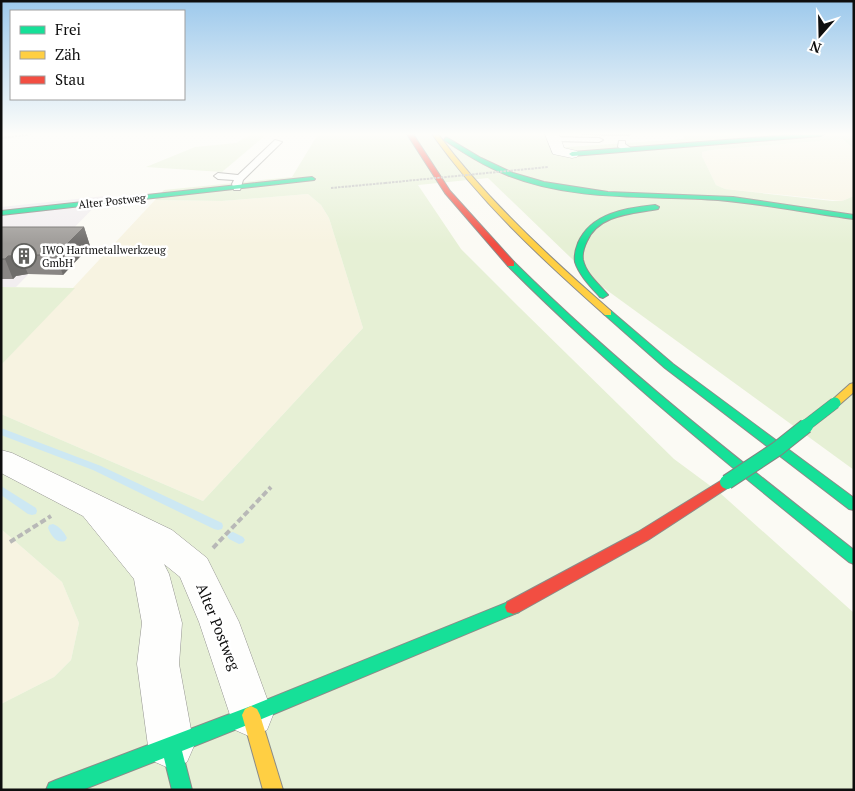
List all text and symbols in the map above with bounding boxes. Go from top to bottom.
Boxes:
legend [10,10,185,100]
north arrow [795,10,845,60]
text: Frei [55,19,81,39]
text: N [807,37,824,58]
text: Zäh [55,44,81,64]
text: Stau [55,69,85,89]
street label: Alter Postweg [78,190,147,211]
building icon: IWO Hartmetallwerkzeug GmbH [11,243,37,269]
place label: IWO Hartmetallwerkzeug GmbH [42,243,166,270]
street label: Alter Postweg [192,580,246,674]

